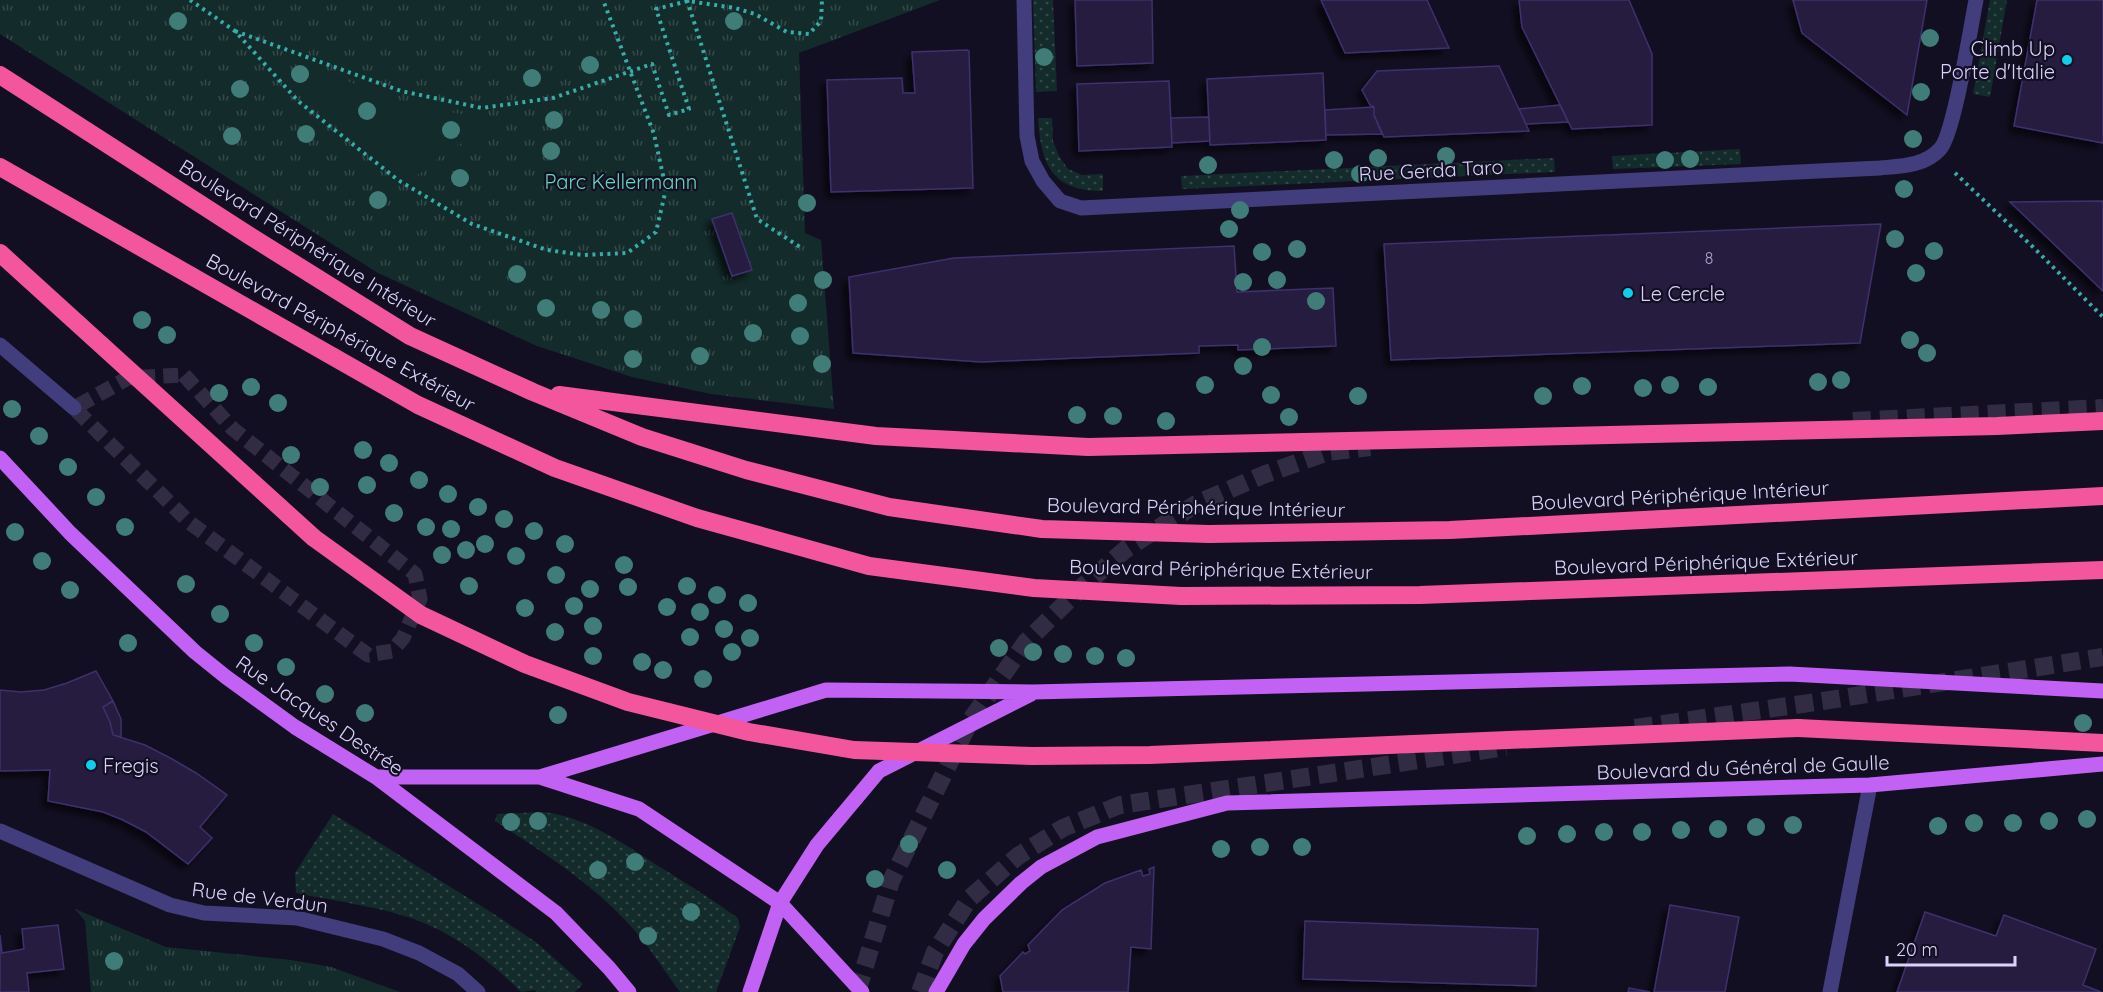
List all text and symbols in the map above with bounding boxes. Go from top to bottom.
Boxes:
place label: Climb Up Porte d'Italie [1940,36,2055,84]
marker: Climb Up Porte d'Italie [2060,53,2074,67]
street label: Boulevard Périphérique Intérieur [175,153,441,333]
street label: Rue Gerda Taro [1358,154,1504,186]
park label: Parc Kellermann [545,169,697,194]
street label: Boulevard Périphérique Extérieur [202,247,480,417]
house number: 8 [1705,248,1713,268]
place label: Le Cercle [1640,281,1725,306]
marker: Le Cercle [1621,286,1635,300]
street label: Boulevard Périphérique Intérieur [1530,475,1830,515]
street label: Boulevard Périphérique Intérieur [1047,492,1346,522]
street label: Boulevard Périphérique Extérieur [1554,544,1859,580]
street label: Boulevard Périphérique Extérieur [1069,554,1373,584]
street label: Rue Jacques Destrée [231,650,409,780]
street label: Boulevard du Général de Gaulle [1596,749,1890,785]
place label: Fregis [103,753,159,778]
marker: Fregis [84,758,98,772]
street label: Rue de Verdun [190,876,330,918]
scale bar [1887,929,2014,967]
text: 20 m [1896,938,1938,961]

